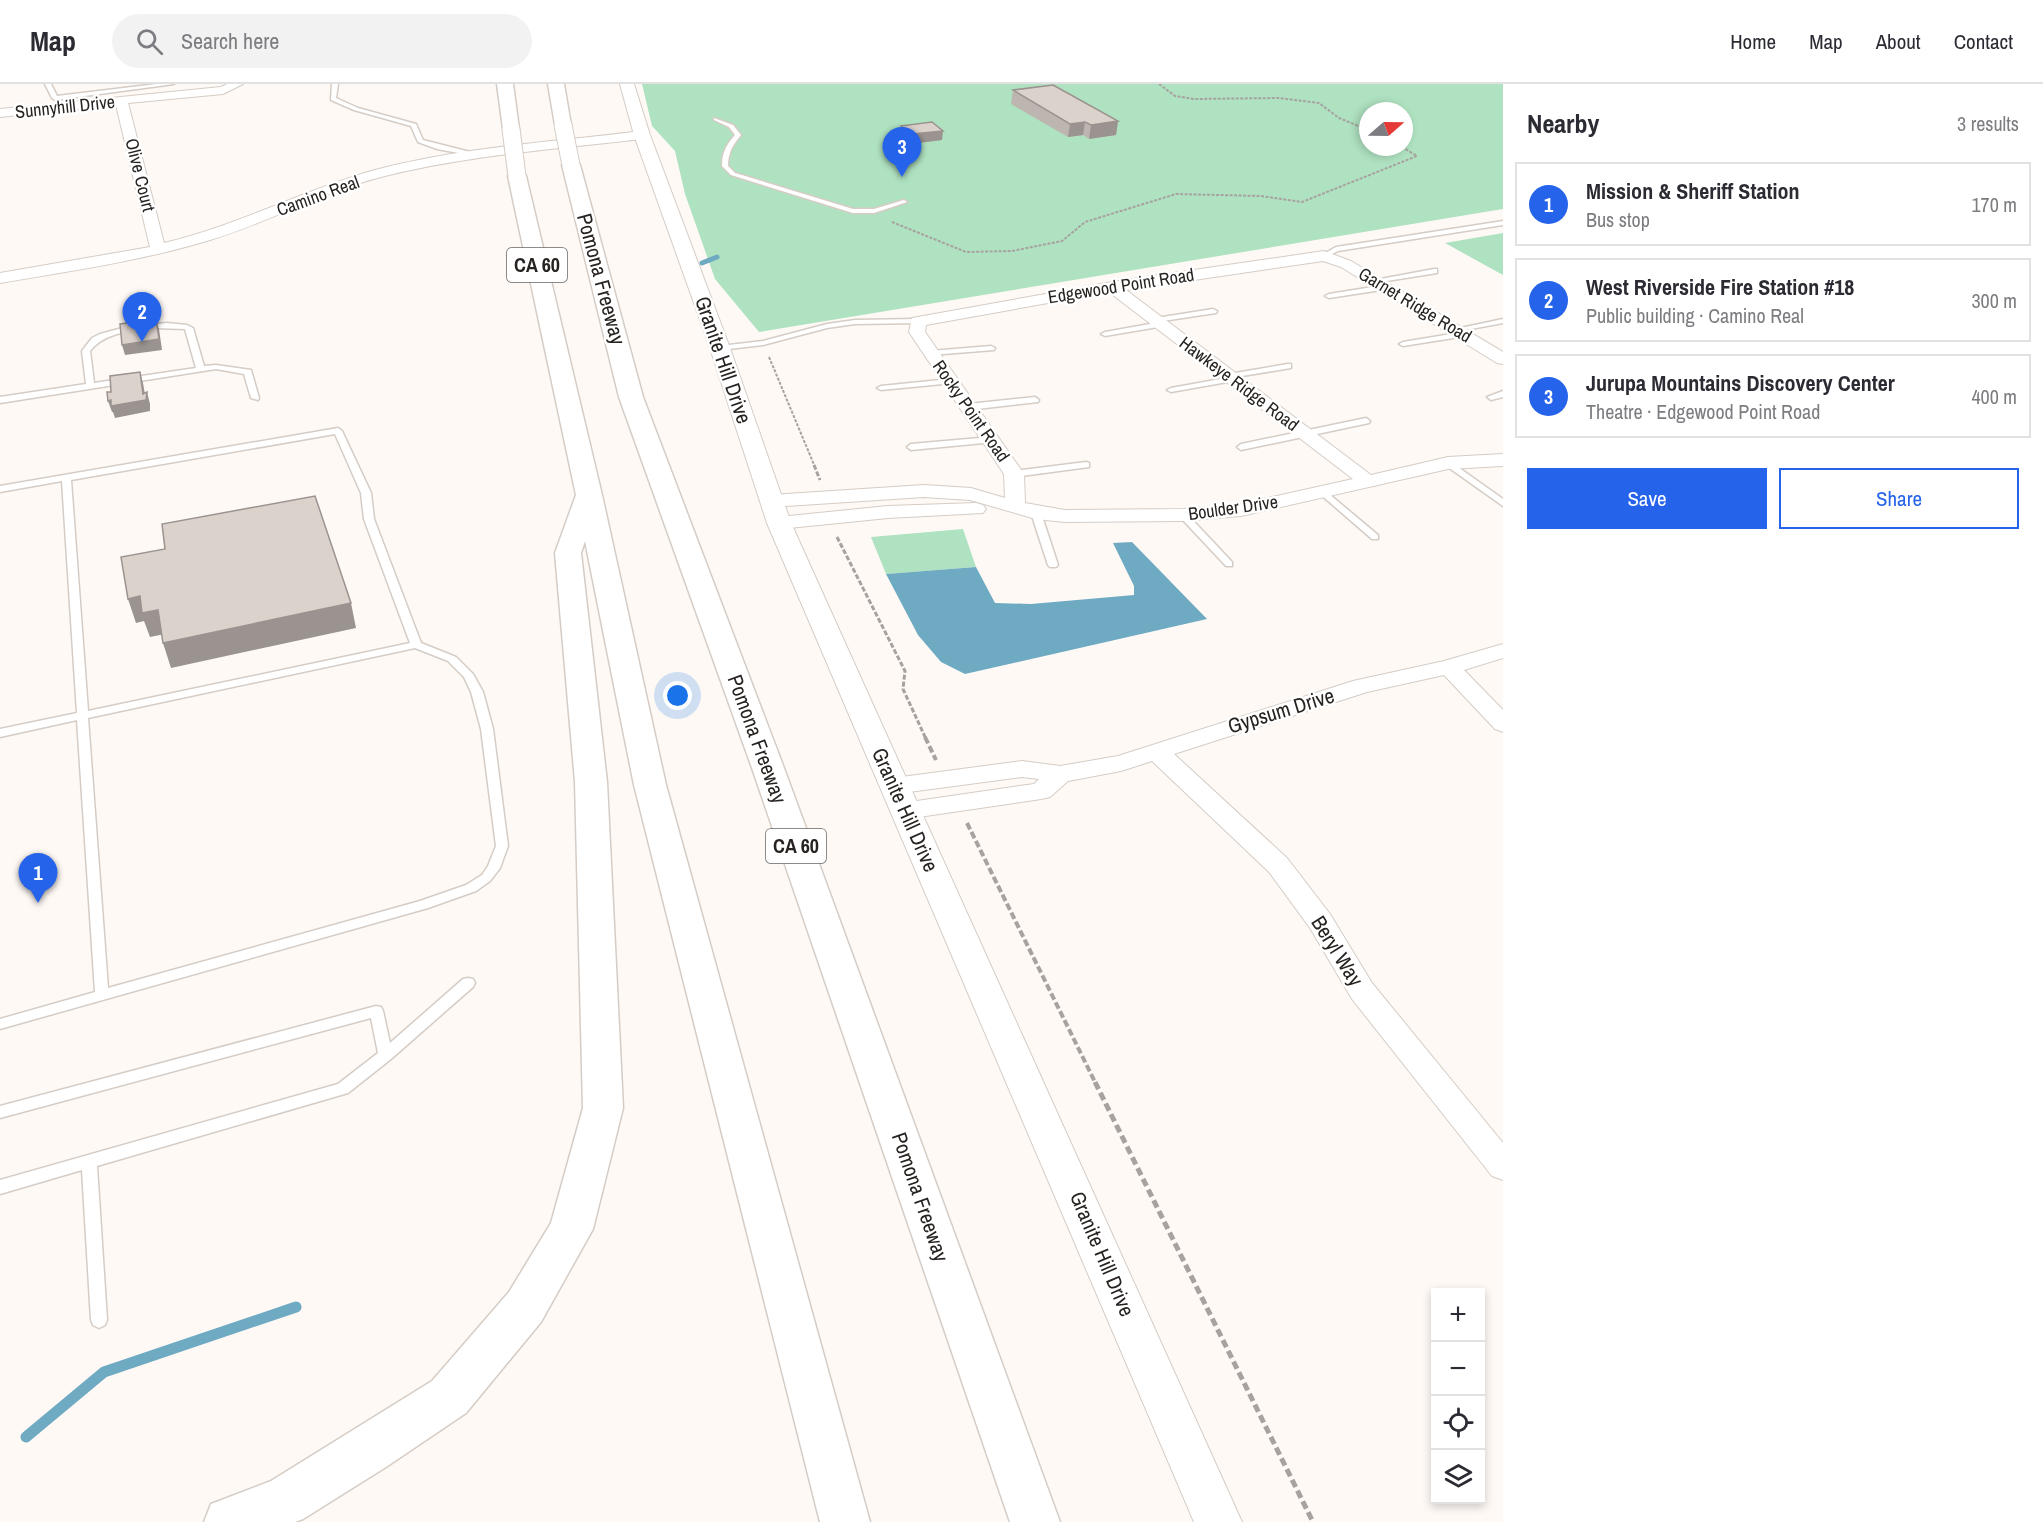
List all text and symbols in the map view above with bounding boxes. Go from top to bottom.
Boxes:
search box [112,14,532,68]
text: Map [30,22,76,60]
icon: search [133,25,166,58]
text: Search here [181,26,279,56]
text: Home [1730,27,1776,56]
text: Map [1809,27,1843,56]
text: About [1876,27,1921,56]
text: Contact [1954,27,2013,56]
street label: Sunnyhill Drive [14,89,116,124]
north arrow [1359,102,1413,156]
text: Nearby [1527,106,1599,141]
text: 3 results [1957,110,2019,137]
pin: 3 [882,128,922,177]
street label: Olive Court [119,136,162,214]
street label: Camino Real [273,169,363,222]
text: Mission & Sheriff Station [1586,176,1800,206]
text: 1 [1544,191,1553,218]
text: 170 m [1971,191,2017,218]
text: Bus stop [1586,206,1650,233]
street label: Pomona Freeway [570,210,633,348]
road number: CA 60 [507,248,567,282]
street label: Garnet Ridge Road [1354,261,1477,348]
street label: Edgewood Point Road [1046,262,1196,309]
text: West Riverside Fire Station #18 [1586,272,1854,302]
text: 2 [1544,287,1553,314]
text: 300 m [1971,287,2017,314]
pin: 2 [122,292,162,342]
street label: Granite Hill Drive [688,292,759,427]
text: Public building · Camino Real [1586,302,1804,329]
street label: Hawkeye Ridge Road [1174,330,1304,437]
street label: Rocky Point Road [927,355,1016,467]
text: Jurupa Mountains Discovery Center [1586,368,1895,398]
text: 3 [1544,383,1553,410]
text: 400 m [1971,383,2017,410]
text: Theatre · Edgewood Point Road [1586,398,1820,425]
button: Save [1527,468,1767,529]
button: Share [1779,468,2019,529]
street label: Boulder Drive [1187,489,1279,526]
street label: Pomona Freeway [721,670,794,808]
your location [663,681,692,710]
street label: Gypsum Drive [1224,681,1338,740]
street label: Granite Hill Drive [865,743,946,876]
road number: CA 60 [766,829,826,863]
pin: 1 [18,854,57,903]
street label: Beryl Way [1305,910,1371,992]
street label: Pomona Freeway [885,1128,956,1266]
street label: Granite Hill Drive [1063,1187,1142,1321]
map controls [1431,1288,1485,1504]
button: + [1431,1288,1485,1342]
button: − [1431,1342,1485,1396]
button: locate [1431,1396,1485,1450]
button: layers [1431,1450,1485,1504]

